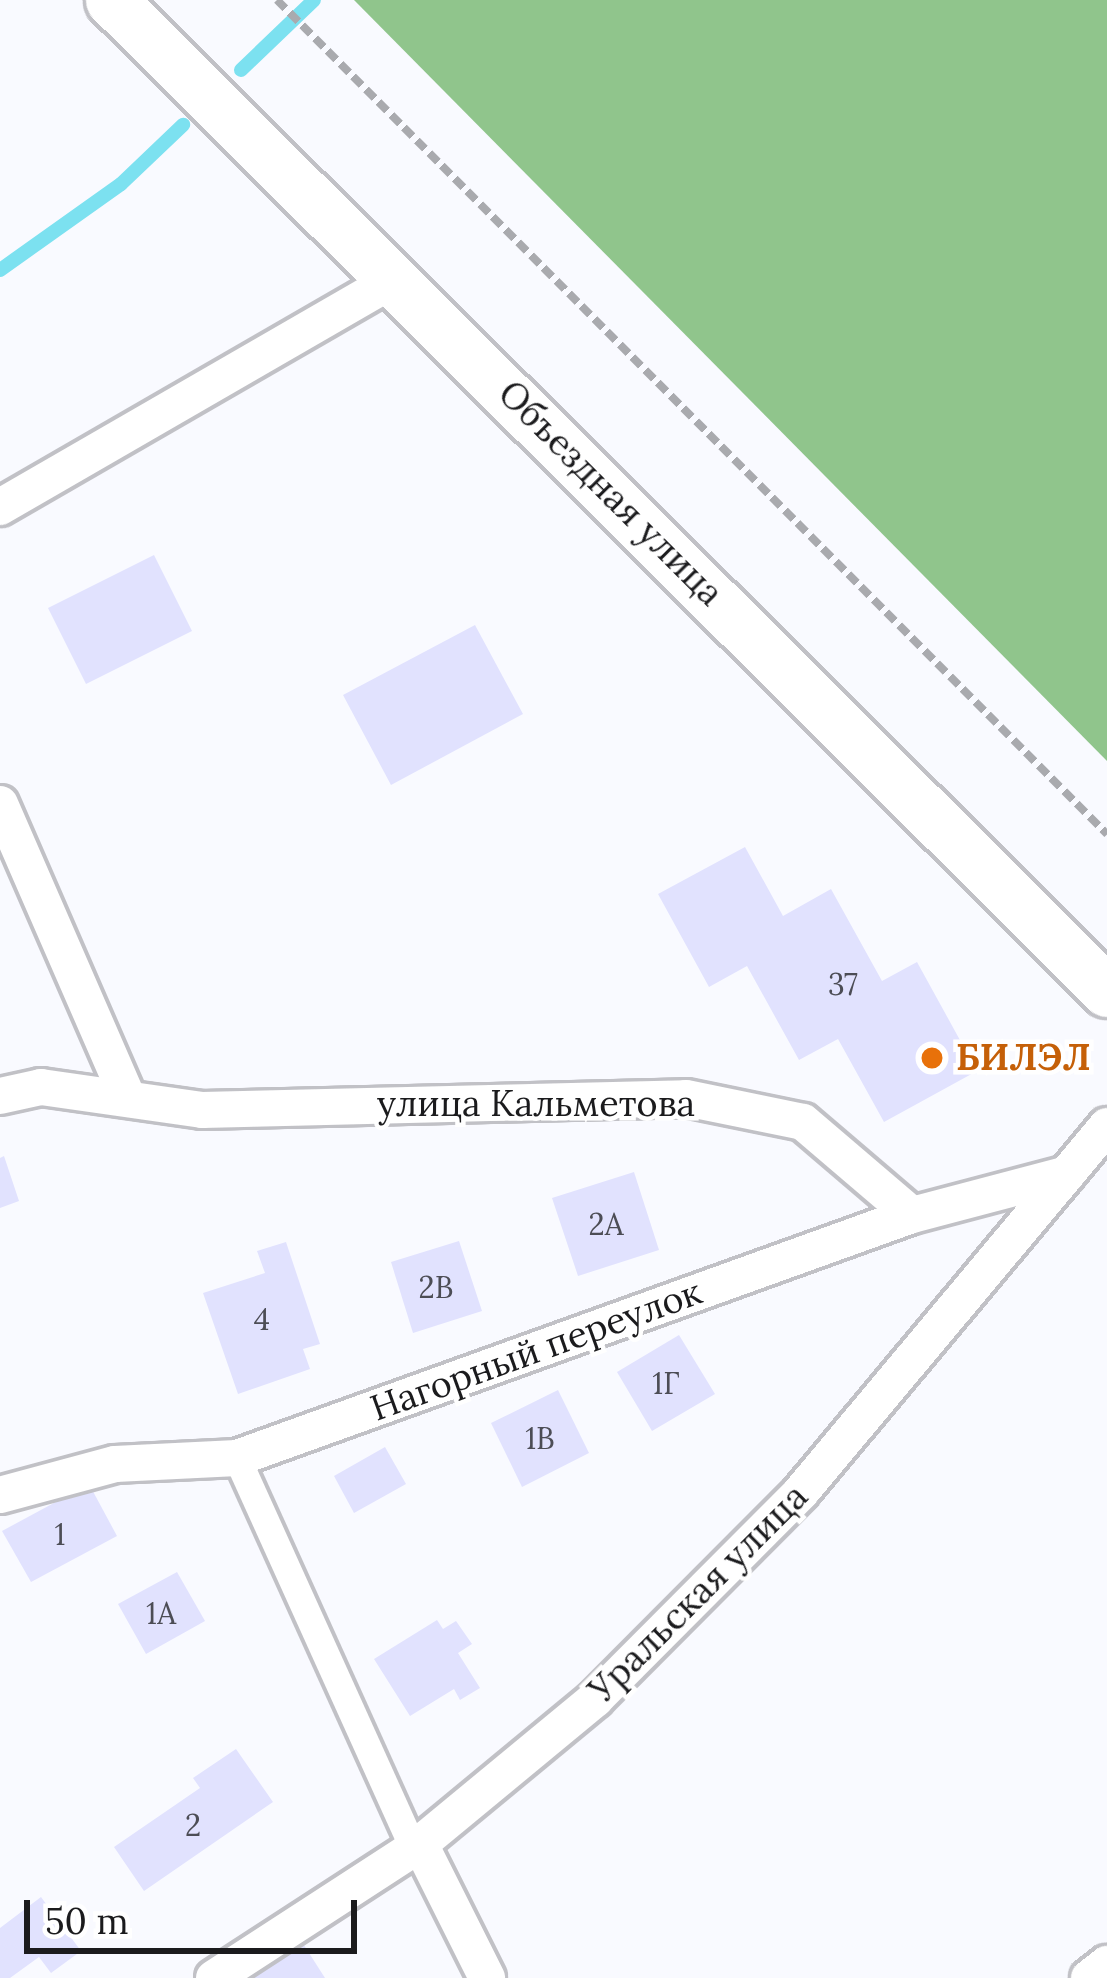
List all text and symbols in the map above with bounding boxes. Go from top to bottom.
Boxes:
street label: Объездная улица [490,372,732,614]
house number: 37 [828,966,858,1002]
place label: БИЛЭЛ [956,1036,1091,1080]
marker: БИЛЭЛ [919,1045,945,1071]
street label: улица Кальметова [377,1082,695,1126]
house number: 2А [589,1206,623,1242]
house number: 2В [419,1269,453,1305]
street label: Нагорный переулок [365,1270,707,1430]
house number: 4 [254,1301,270,1337]
house number: 1Г [652,1365,680,1401]
house number: 1В [525,1420,555,1456]
street label: Уральская улица [580,1475,816,1711]
house number: 1 [55,1516,65,1552]
house number: 1А [146,1595,176,1631]
house number: 2 [185,1807,201,1843]
scale bar [30,1876,363,1950]
text: 50 m [45,1898,129,1944]

